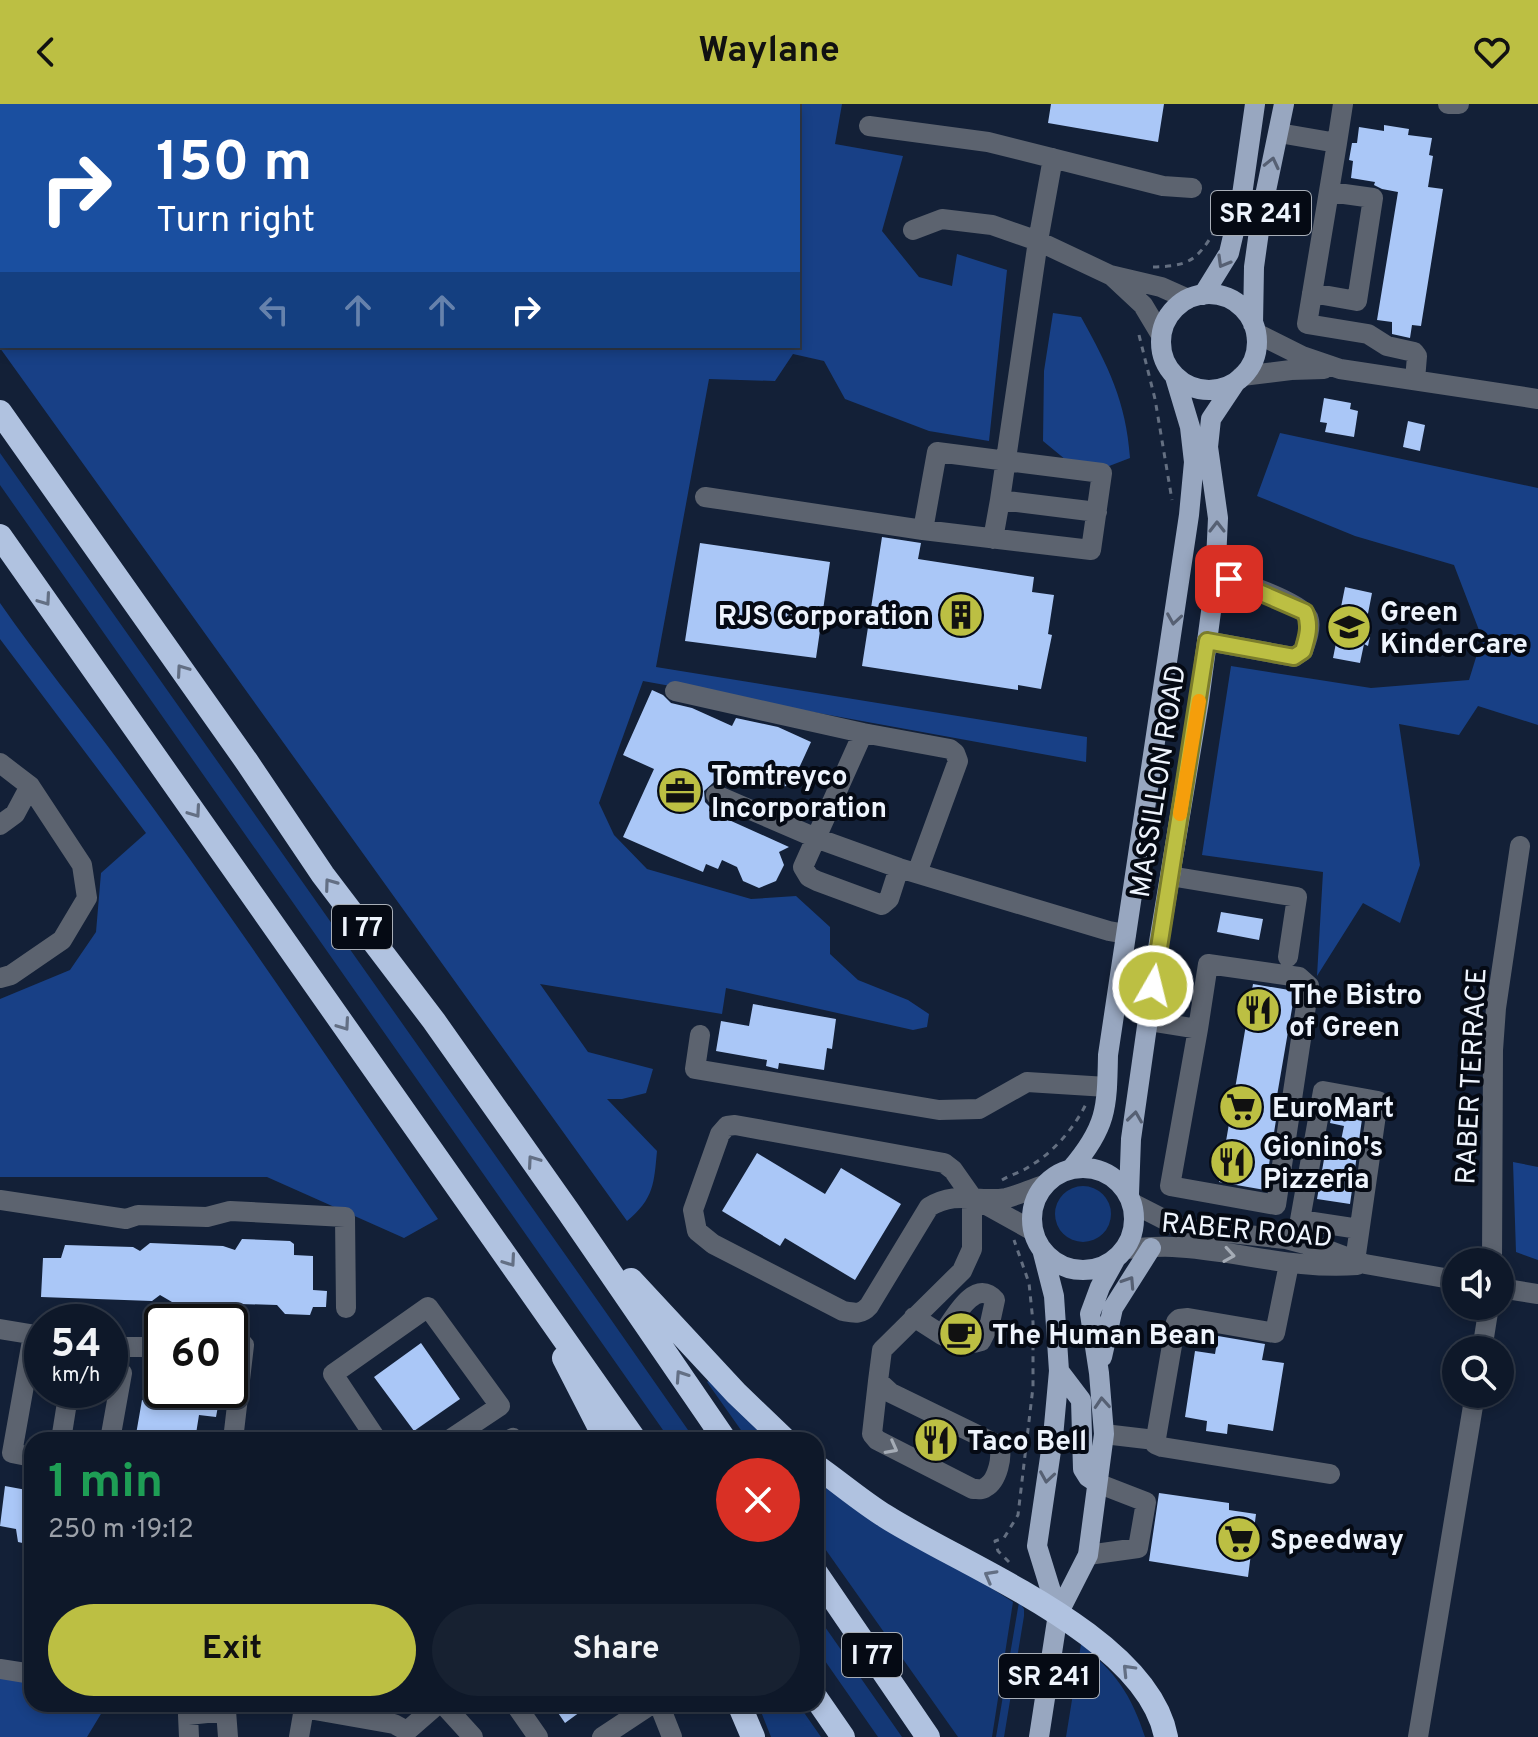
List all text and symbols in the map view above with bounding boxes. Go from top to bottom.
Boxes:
text: Waylane [698,29,840,75]
icon: back [24,30,68,74]
icon: heart [1470,30,1514,74]
text: 150 m [156,130,312,200]
icon: right [24,136,128,240]
one-way arrow [1263,157,1280,171]
road number: SR 241 [1211,191,1311,235]
text: Turn right [156,199,315,245]
one-way arrow [1217,253,1233,268]
icon: left [252,288,296,332]
icon: ahead [336,288,380,332]
icon: ahead [420,288,464,332]
icon: right [504,288,548,332]
one-way arrow [1208,520,1226,533]
pin [1195,545,1263,613]
icon: arrive [1207,557,1251,601]
one-way arrow [35,591,50,605]
building icon: RJS Corporation [937,591,985,639]
place label: Green KinderCare [1380,596,1528,664]
place label: RJS Corporation [718,600,930,636]
school or university icon: Green KinderCare [1325,603,1373,651]
one-way arrow [1166,612,1183,626]
street label: MASSILLON ROAD [1124,663,1196,900]
one-way arrow [177,665,192,679]
place label: Tomtreyco Incorporation [711,760,887,828]
office icon: Tomtreyco Incorporation [656,767,704,815]
one-way arrow [185,804,200,818]
one-way arrow [325,878,340,893]
road number: I 77 [332,905,392,949]
position arrow [1111,944,1195,1028]
street label: RABER TERRACE [1449,967,1497,1185]
place label: The Bistro of Green [1289,979,1422,1047]
restaurant icon: The Bistro of Green [1234,986,1282,1034]
one-way arrow [334,1016,349,1031]
supermarket icon: EuroMart [1217,1083,1265,1131]
place label: EuroMart [1272,1092,1394,1128]
one-way arrow [1126,1110,1143,1124]
place label: Gionino's Pizzeria [1263,1131,1383,1199]
restaurant icon: Gionino's Pizzeria [1208,1138,1256,1186]
one-way arrow [528,1156,543,1170]
street label: RABER ROAD [1160,1207,1334,1257]
one-way arrow [1222,1246,1236,1263]
map controls [1442,1248,1514,1408]
button: sound [1442,1248,1514,1320]
one-way arrow [500,1252,515,1266]
one-way arrow [1120,1277,1135,1291]
speed limit sign: 60 [144,1304,248,1408]
cafe icon: The Human Bean [937,1310,985,1358]
place label: The Human Bean [992,1319,1216,1355]
text: 54 [51,1321,101,1371]
button: search [1442,1336,1514,1408]
text: km/h [52,1363,100,1389]
one-way arrow [676,1370,691,1384]
one-way arrow [1094,1396,1111,1409]
restaurant icon: Taco Bell [912,1416,960,1464]
place label: Taco Bell [967,1425,1087,1461]
one-way arrow [884,1438,898,1453]
text: 1 min [48,1454,163,1514]
button: close [716,1458,800,1542]
one-way arrow [1040,1470,1057,1483]
text: 250 m · 19:12 [48,1514,194,1547]
supermarket icon: Speedway [1215,1515,1263,1563]
place label: Speedway [1270,1524,1404,1560]
one-way arrow [984,1570,999,1585]
button: Exit [48,1604,416,1696]
button: Share [432,1604,800,1696]
road number: I 77 [842,1633,902,1677]
road number: SR 241 [999,1654,1099,1698]
one-way arrow [1123,1665,1137,1679]

